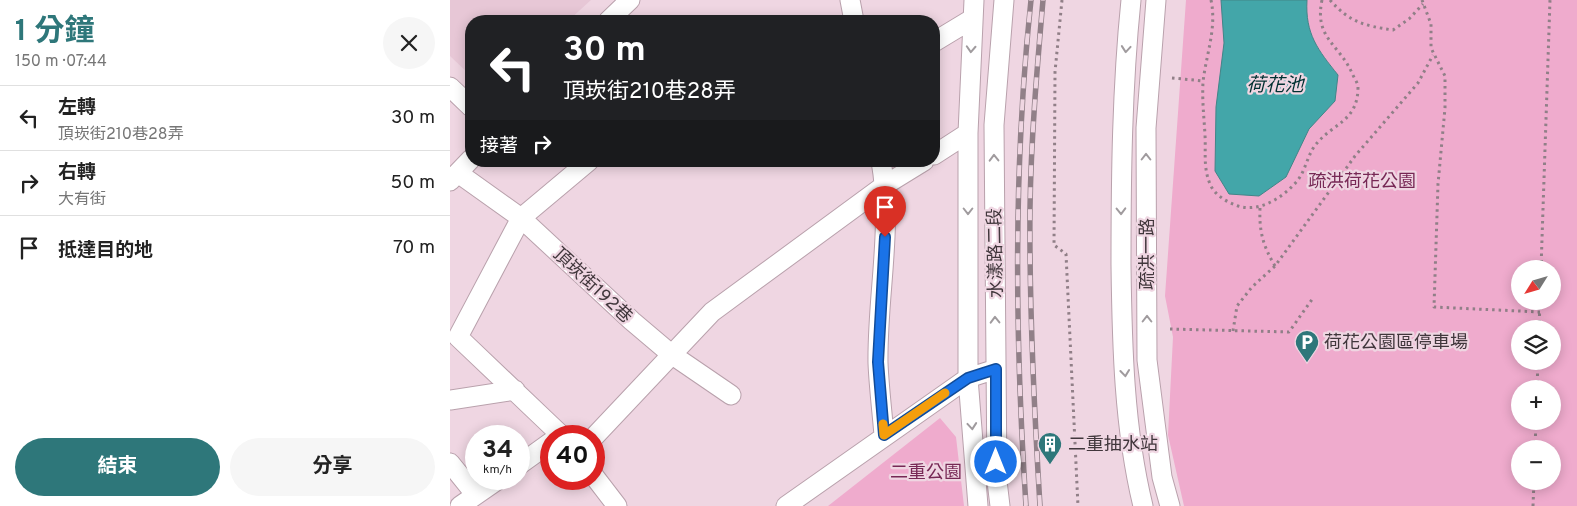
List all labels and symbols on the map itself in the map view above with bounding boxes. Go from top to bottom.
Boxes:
one-way arrow [965,45,976,53]
one-way arrow [1121,45,1132,53]
water label: 荷花池 [1246,74,1305,98]
one-way arrow [989,153,999,161]
one-way arrow [1141,153,1151,161]
park label: 疏洪荷花公園 [1308,171,1416,194]
pin [864,186,906,237]
one-way arrow [963,208,973,215]
street label: 水漾路二段 [984,208,1009,298]
one-way arrow [1116,208,1126,215]
street label: 疏洪一路 [1137,218,1160,290]
street label: 頂崁街192巷 [547,243,637,329]
north arrow [1511,260,1561,310]
one-way arrow [1142,315,1152,322]
one-way arrow [990,316,1000,324]
parking icon: 荷花公園區停車場 [1294,329,1320,363]
place label: 荷花公園區停車場 [1324,332,1468,355]
one-way arrow [1119,370,1130,378]
one-way arrow [966,422,977,430]
speed limit sign: 40 [540,425,605,490]
building icon: 二重抽水站 [1037,431,1063,465]
place label: 二重抽水站 [1068,434,1158,457]
position arrow [969,435,1021,487]
park label: 二重公園 [890,462,962,485]

